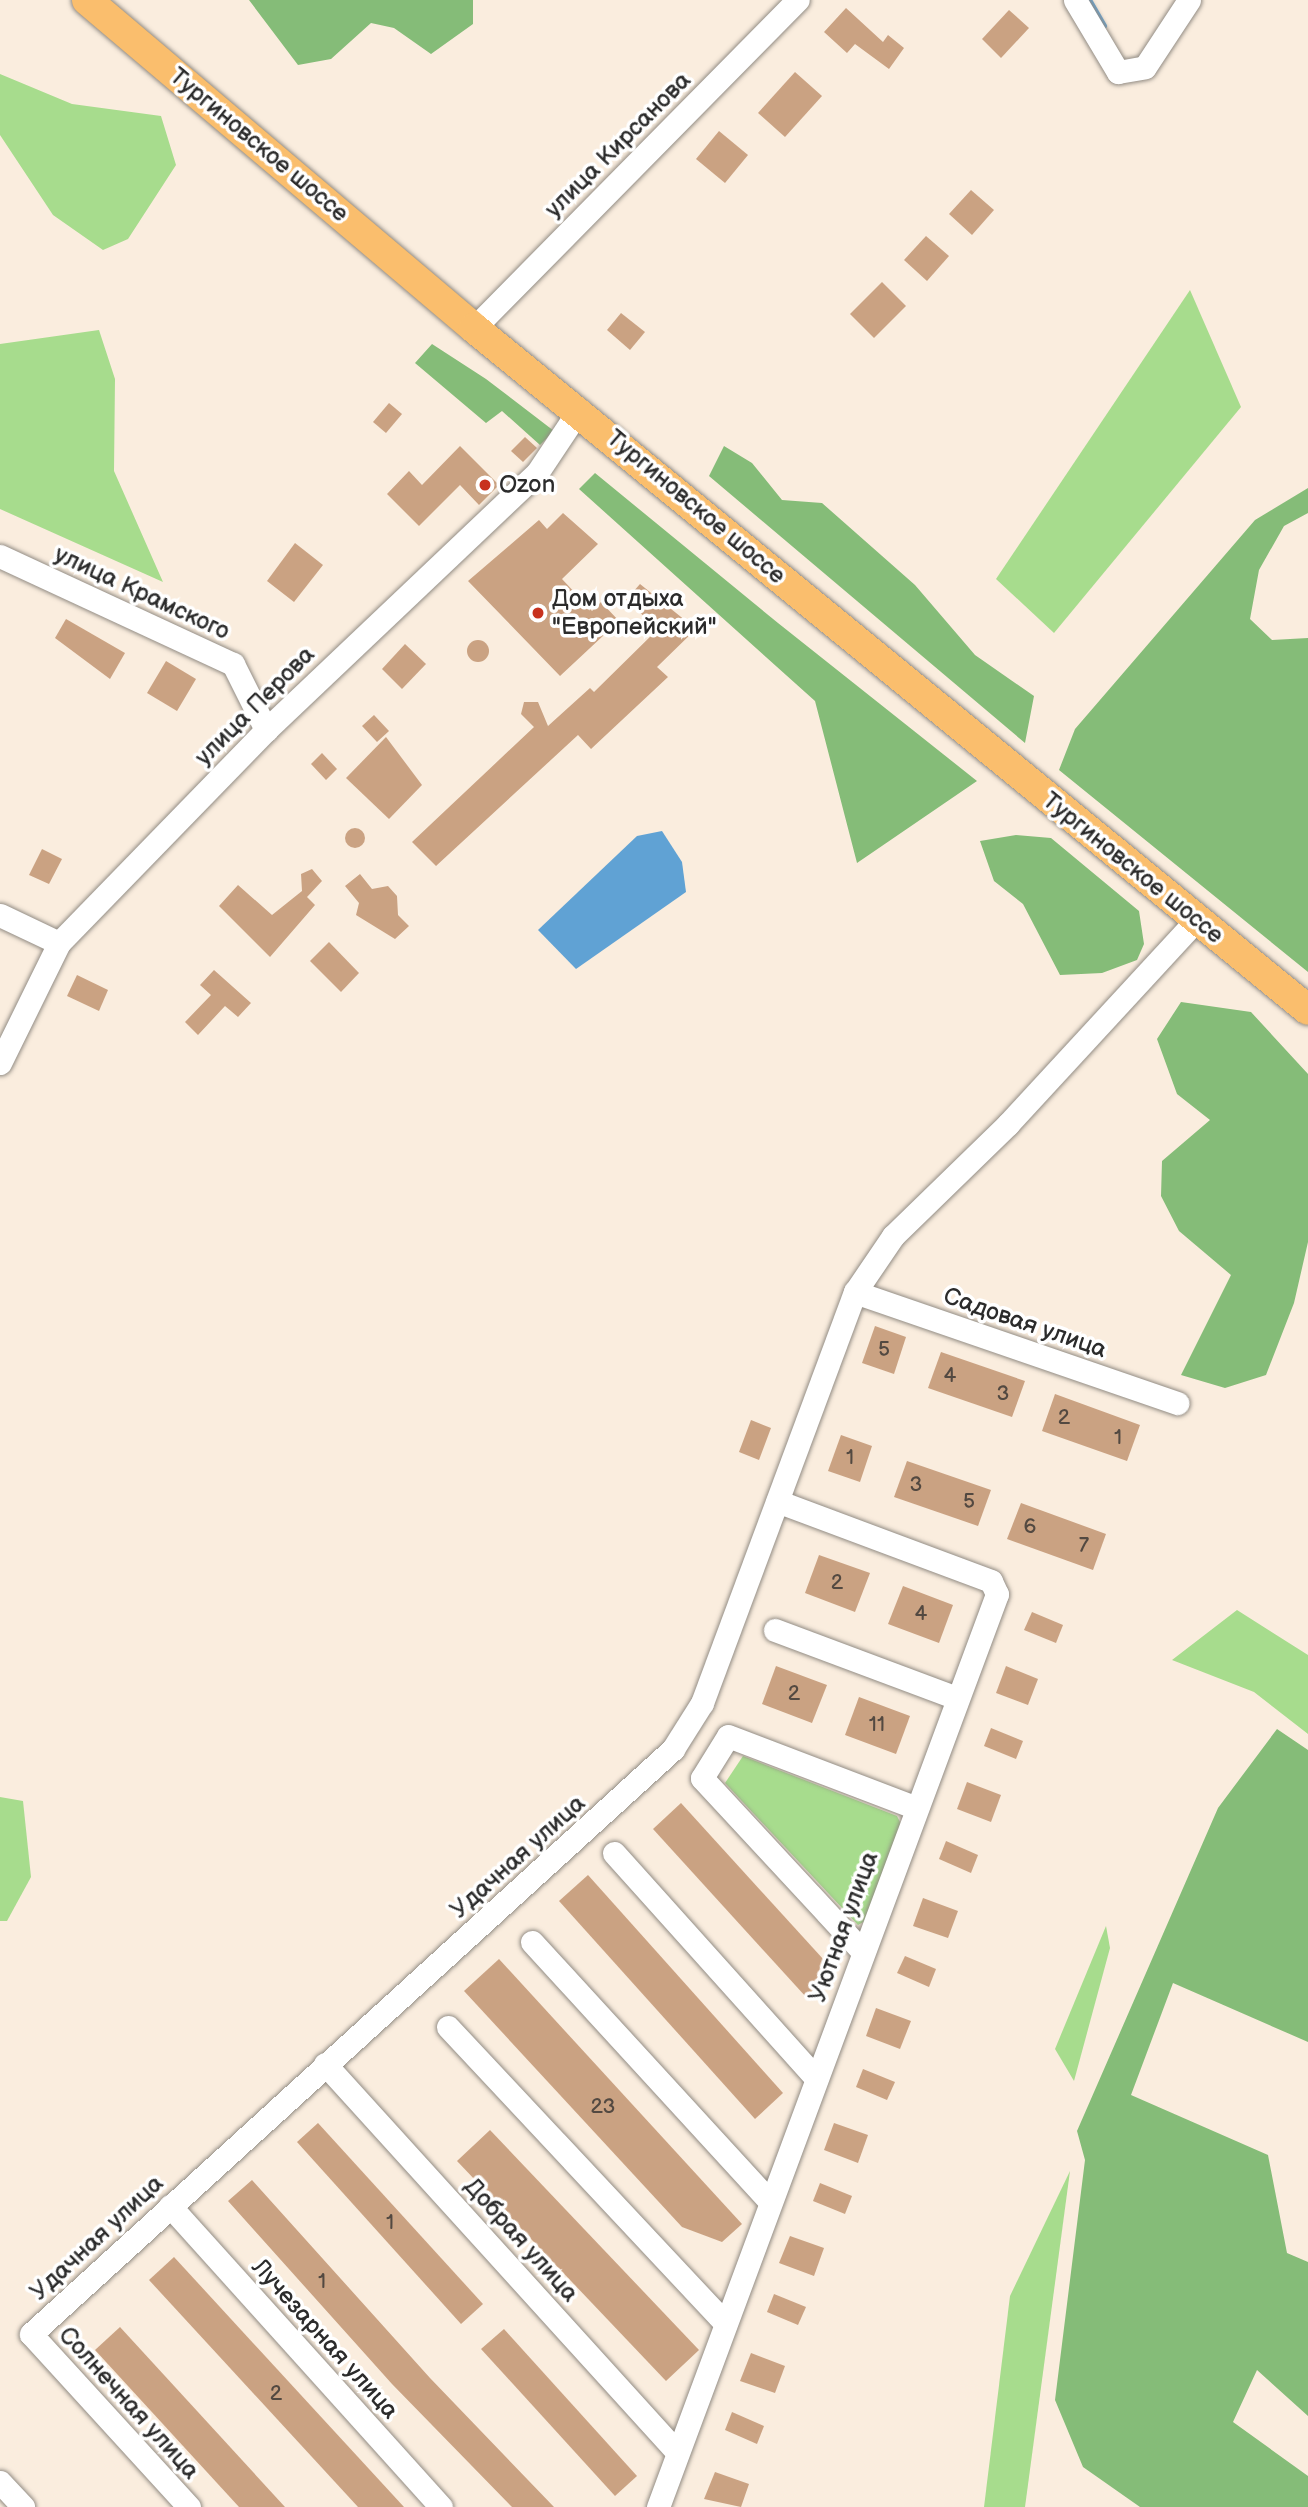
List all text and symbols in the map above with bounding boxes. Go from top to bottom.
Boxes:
street label: Тургиновское шоссе [164,62,354,228]
street label: улица Кирсанова [539,66,697,224]
street label: Тургиновское шоссе [601,424,791,590]
place label: Ozon [499,471,555,499]
marker: Ozon [477,477,493,493]
street label: улица Крамского [50,540,234,646]
place label: Дом отдыха "Европейский" [552,585,717,641]
marker: Дом отдыха "Европейский" [530,605,546,621]
street label: улица Перова [189,640,321,772]
street label: Тургиновское шоссе [1037,786,1229,950]
street label: Садовая улица [940,1282,1110,1364]
house number: 5 [878,1337,890,1363]
house number: 4 [944,1363,956,1389]
house number: 3 [997,1381,1009,1407]
house number: 2 [1058,1405,1070,1431]
house number: 1 [1114,1425,1122,1451]
house number: 1 [846,1445,854,1471]
house number: 3 [910,1472,922,1498]
house number: 5 [963,1489,975,1515]
house number: 6 [1024,1514,1036,1540]
house number: 7 [1079,1533,1089,1559]
house number: 2 [831,1570,843,1596]
house number: 4 [915,1601,927,1627]
house number: 2 [788,1681,800,1707]
house number: 11 [869,1712,885,1738]
street label: Удачная улица [445,1789,591,1925]
street label: Уютная улица [803,1848,885,2006]
house number: 23 [591,2094,615,2120]
street label: Удачная улица [25,2169,169,2307]
street label: Добрая улица [458,2172,584,2308]
house number: 1 [386,2210,394,2236]
street label: Лучезарная улица [246,2253,404,2425]
house number: 1 [318,2269,326,2295]
street label: Солнечная улица [53,2321,205,2485]
house number: 2 [270,2381,282,2407]

